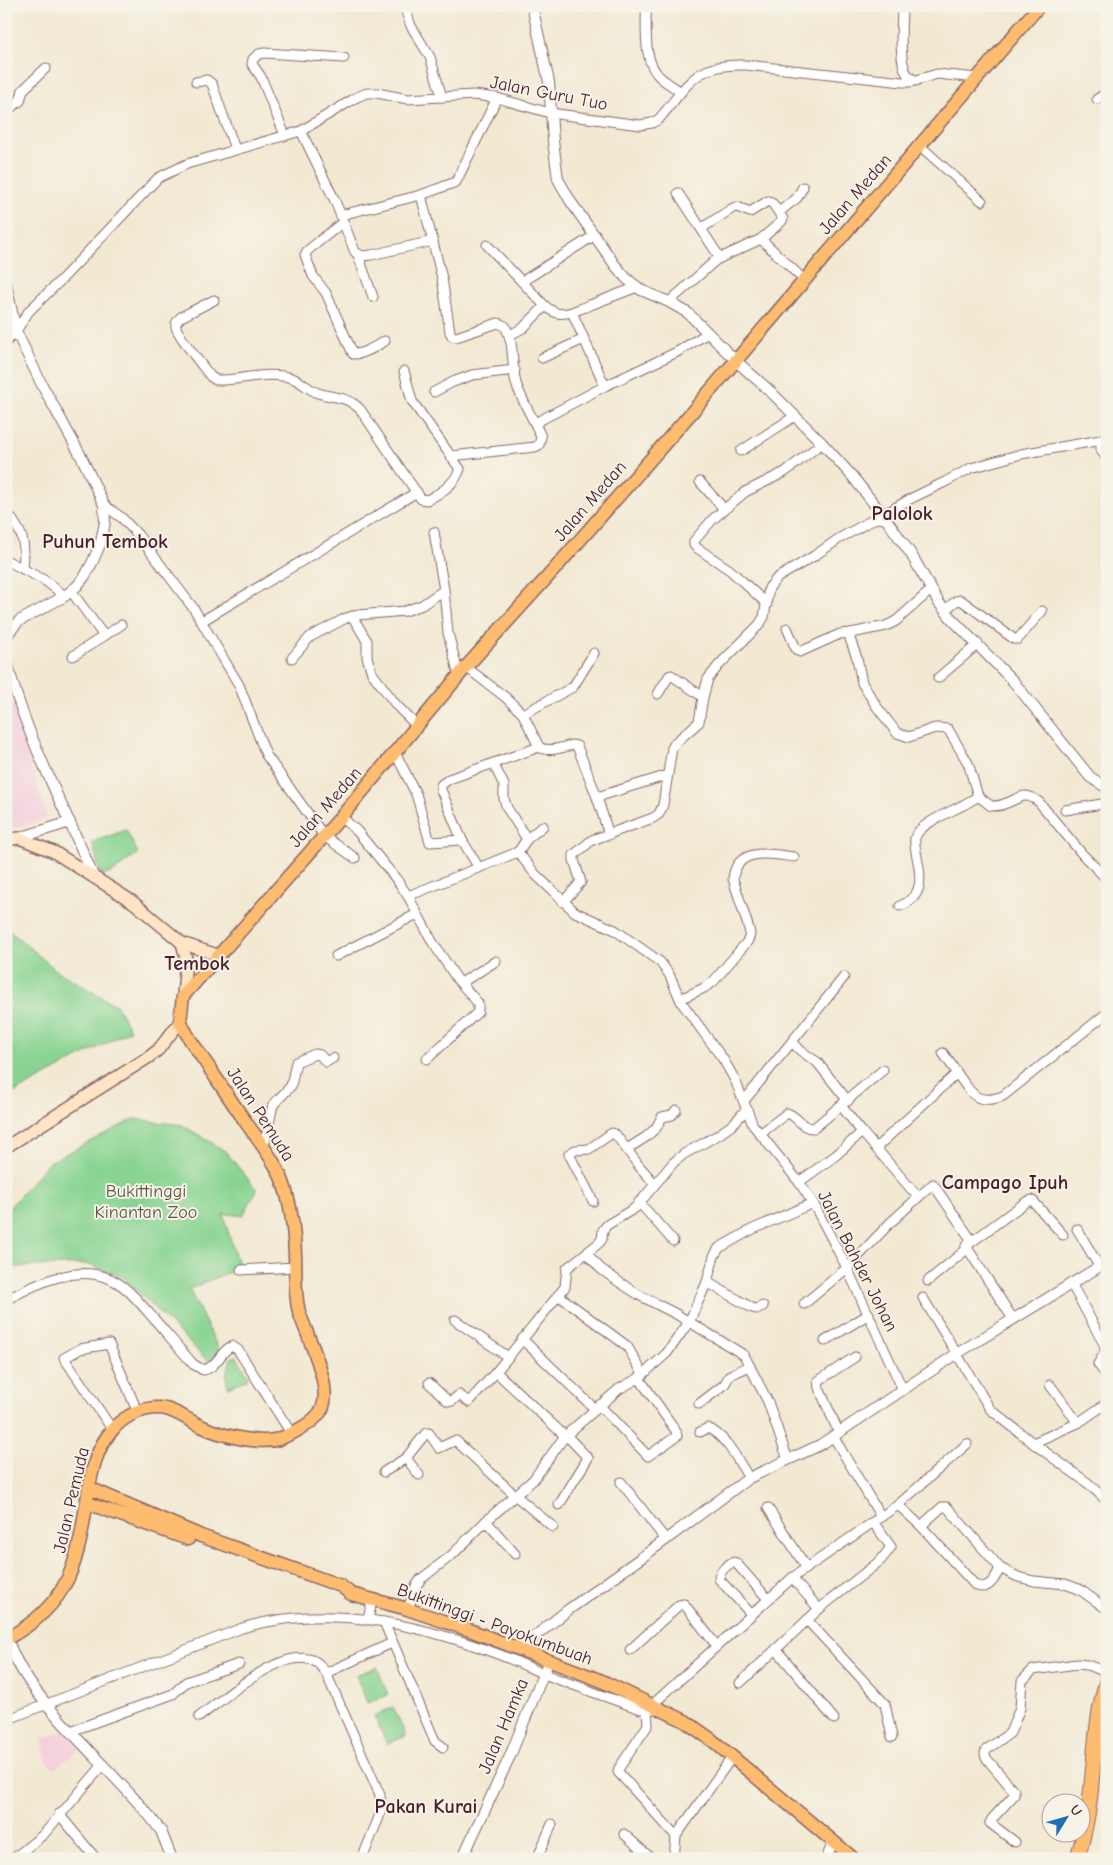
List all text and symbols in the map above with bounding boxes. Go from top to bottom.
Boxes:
street label: Jalan Guru Tuo [488,72,609,115]
street label: Jalan Medan [815,150,896,239]
street label: Jalan Medan [550,457,631,546]
district label: Palolok [871,502,933,525]
district label: Puhun Tembok [42,530,168,553]
street label: Jalan Medan [285,763,366,852]
district label: Tembok [164,952,230,975]
street label: Jalan Pemuda [222,1063,299,1165]
district label: Campago Ipuh [942,1171,1068,1194]
park label: Bukittinggi Kinantan Zoo [95,1181,197,1223]
street label: Jalan Bahder Johan [813,1187,902,1335]
street label: Jalan Pemuda [49,1445,94,1555]
street label: Bukittinggi - Payokumbuah [394,1579,595,1670]
street label: Jalan Hamka [474,1675,533,1777]
north arrow [1040,1792,1090,1842]
district label: Pakan Kurai [375,1795,477,1818]
text: U [1066,1802,1086,1819]

